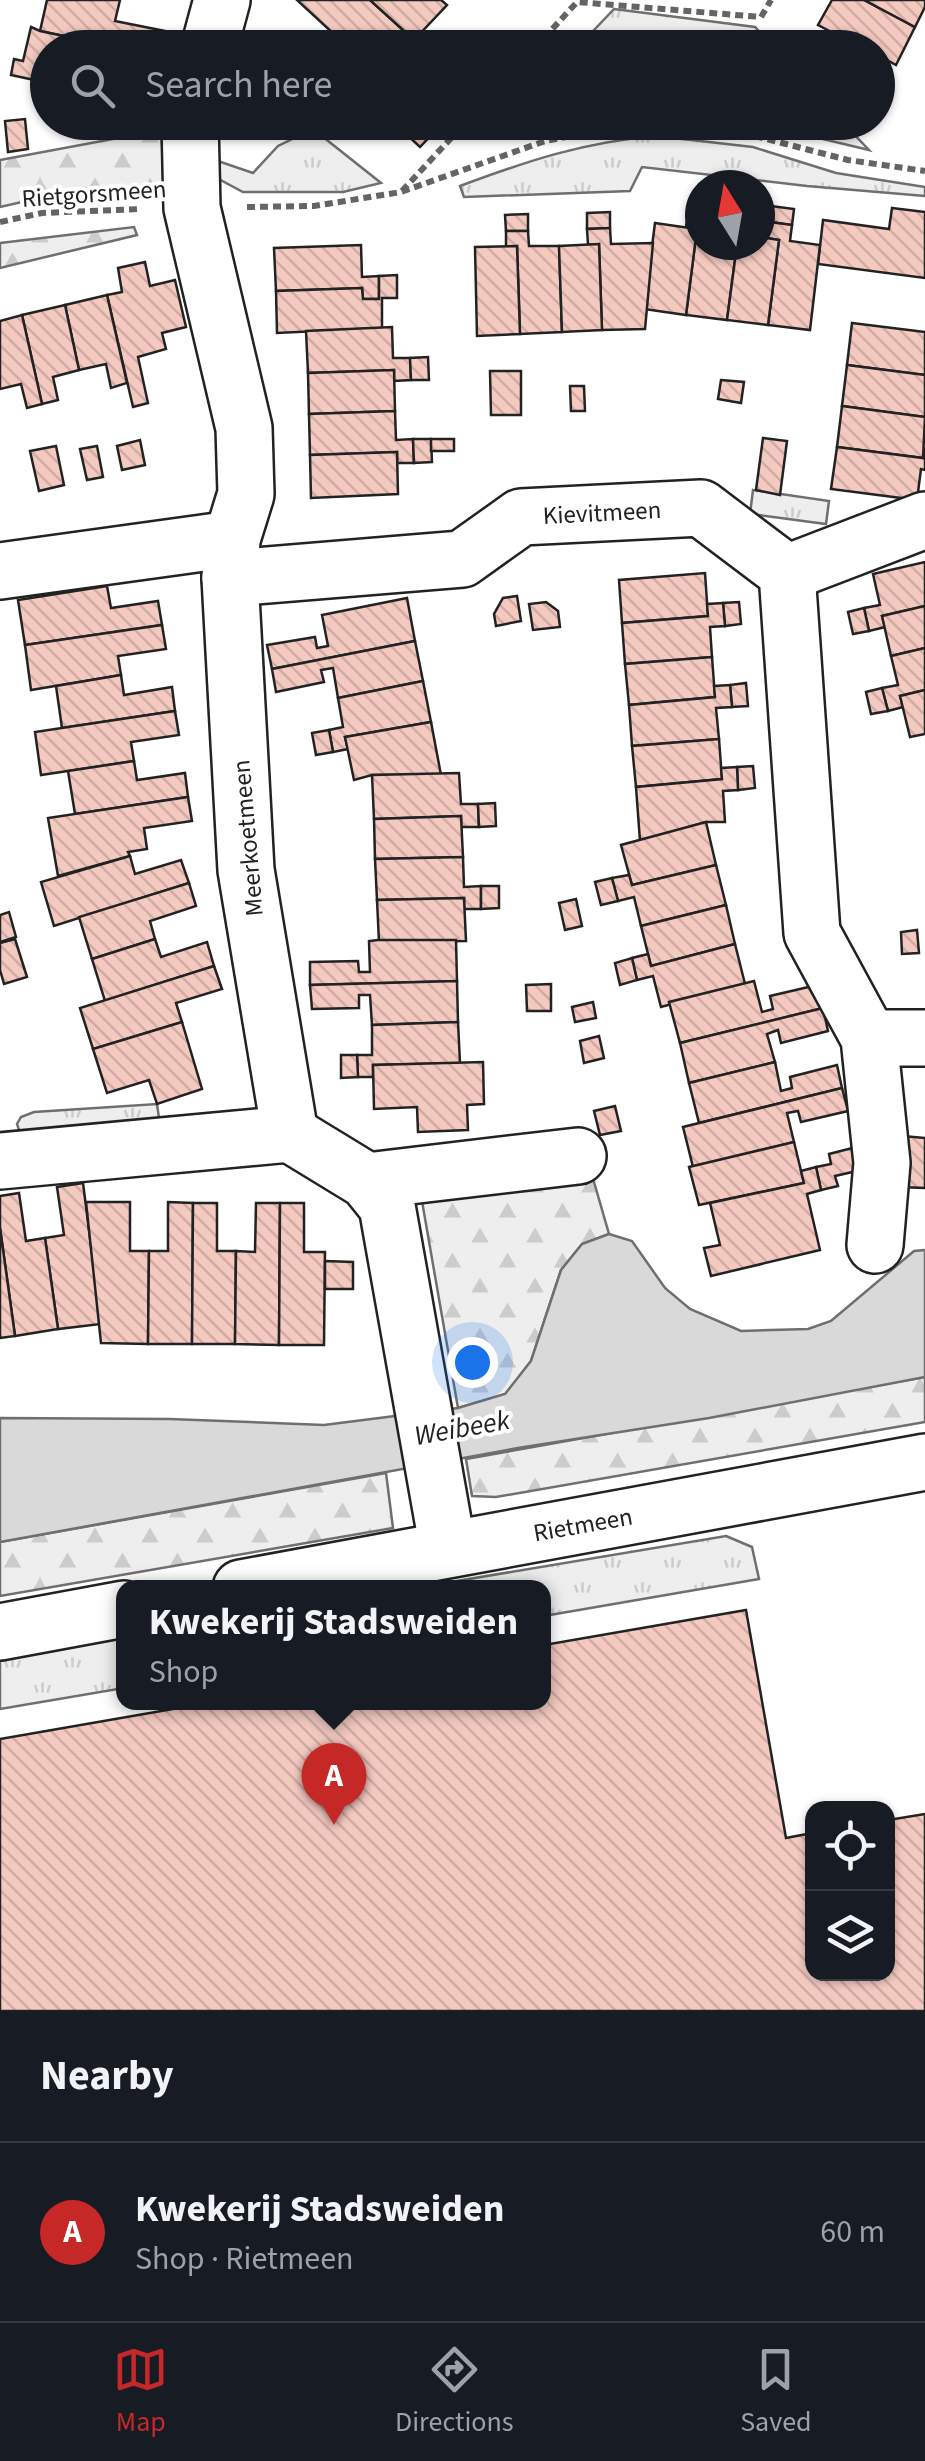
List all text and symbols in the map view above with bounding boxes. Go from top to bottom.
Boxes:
search box [30,30,895,140]
icon: search [65,58,120,113]
text: Search here [145,58,332,112]
north arrow [685,170,775,260]
street label: Rietgorsmeen [21,171,167,217]
street label: Kievitmeen [542,492,662,534]
street label: Meerkoetmeen [223,758,273,918]
your location [447,1337,498,1388]
water label: Weibeek [411,1400,514,1456]
street label: Rietmeen [531,1499,635,1551]
popup [116,1580,551,1710]
text: Kwekerij Stadsweiden [149,1595,518,1649]
text: Shop [149,1649,218,1695]
pin: A [302,1742,366,1825]
map controls [805,1801,895,1981]
button: locate [805,1801,895,1891]
button: layers [805,1891,895,1981]
text: Nearby [40,2046,174,2106]
text: Kwekerij Stadsweiden [135,2182,504,2236]
text: A [63,2209,82,2255]
text: 60 m [820,2209,885,2255]
text: Shop · Rietmeen [135,2236,354,2282]
tab: Map [113,2342,168,2442]
tab: Directions [395,2342,514,2442]
tab: Saved [740,2342,812,2442]

